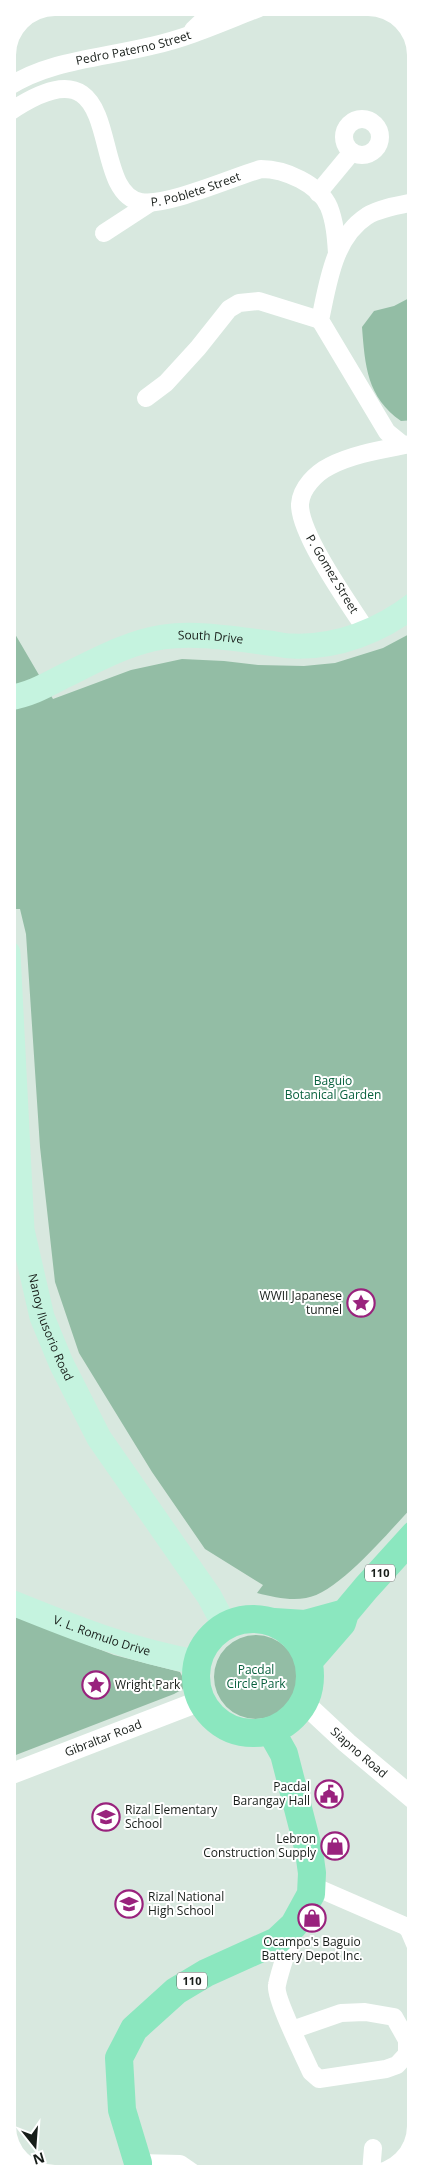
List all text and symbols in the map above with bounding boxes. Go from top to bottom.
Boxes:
street label: Pedro Paterno Street [74,26,193,69]
street label: P. Poblete Street [150,168,243,210]
street label: P. Gomez Street [302,531,363,616]
street label: South Drive [178,626,244,648]
park label: Baguio Botanical Garden [285,1072,381,1103]
street label: Nanoy Ilusorio Road [24,1272,78,1384]
place label: WWII Japanese tunnel [260,1287,342,1318]
place icon: WWII Japanese tunnel [346,1288,376,1318]
road number: 110 [365,1565,395,1582]
street label: V. L. Romulo Drive [51,1611,153,1660]
park label: Pacdal Circle Park [226,1661,286,1692]
place icon: Wright Park [81,1670,111,1700]
place label: Wright Park [115,1676,181,1693]
street label: Gibraltar Road [62,1715,144,1760]
street label: Siapno Road [327,1723,391,1781]
place label: Pacdal Barangay Hall [233,1778,310,1809]
public building icon: Pacdal Barangay Hall [314,1779,344,1809]
place label: Rizal Elementary School [125,1801,218,1832]
school or university icon: Rizal Elementary School [91,1802,121,1832]
place label: Lebron Construction Supply [203,1830,317,1861]
shop icon: Lebron Construction Supply [320,1831,350,1861]
place label: Rizal National High School [148,1888,224,1919]
school or university icon: Rizal National High School [114,1889,144,1919]
shop icon: Ocampo's Baguio Battery Depot Inc. [297,1903,327,1933]
place label: Ocampo's Baguio Battery Depot Inc. [262,1933,362,1964]
road number: 110 [177,1972,207,1990]
north arrow [10,2121,60,2171]
text: N [31,2148,47,2170]

